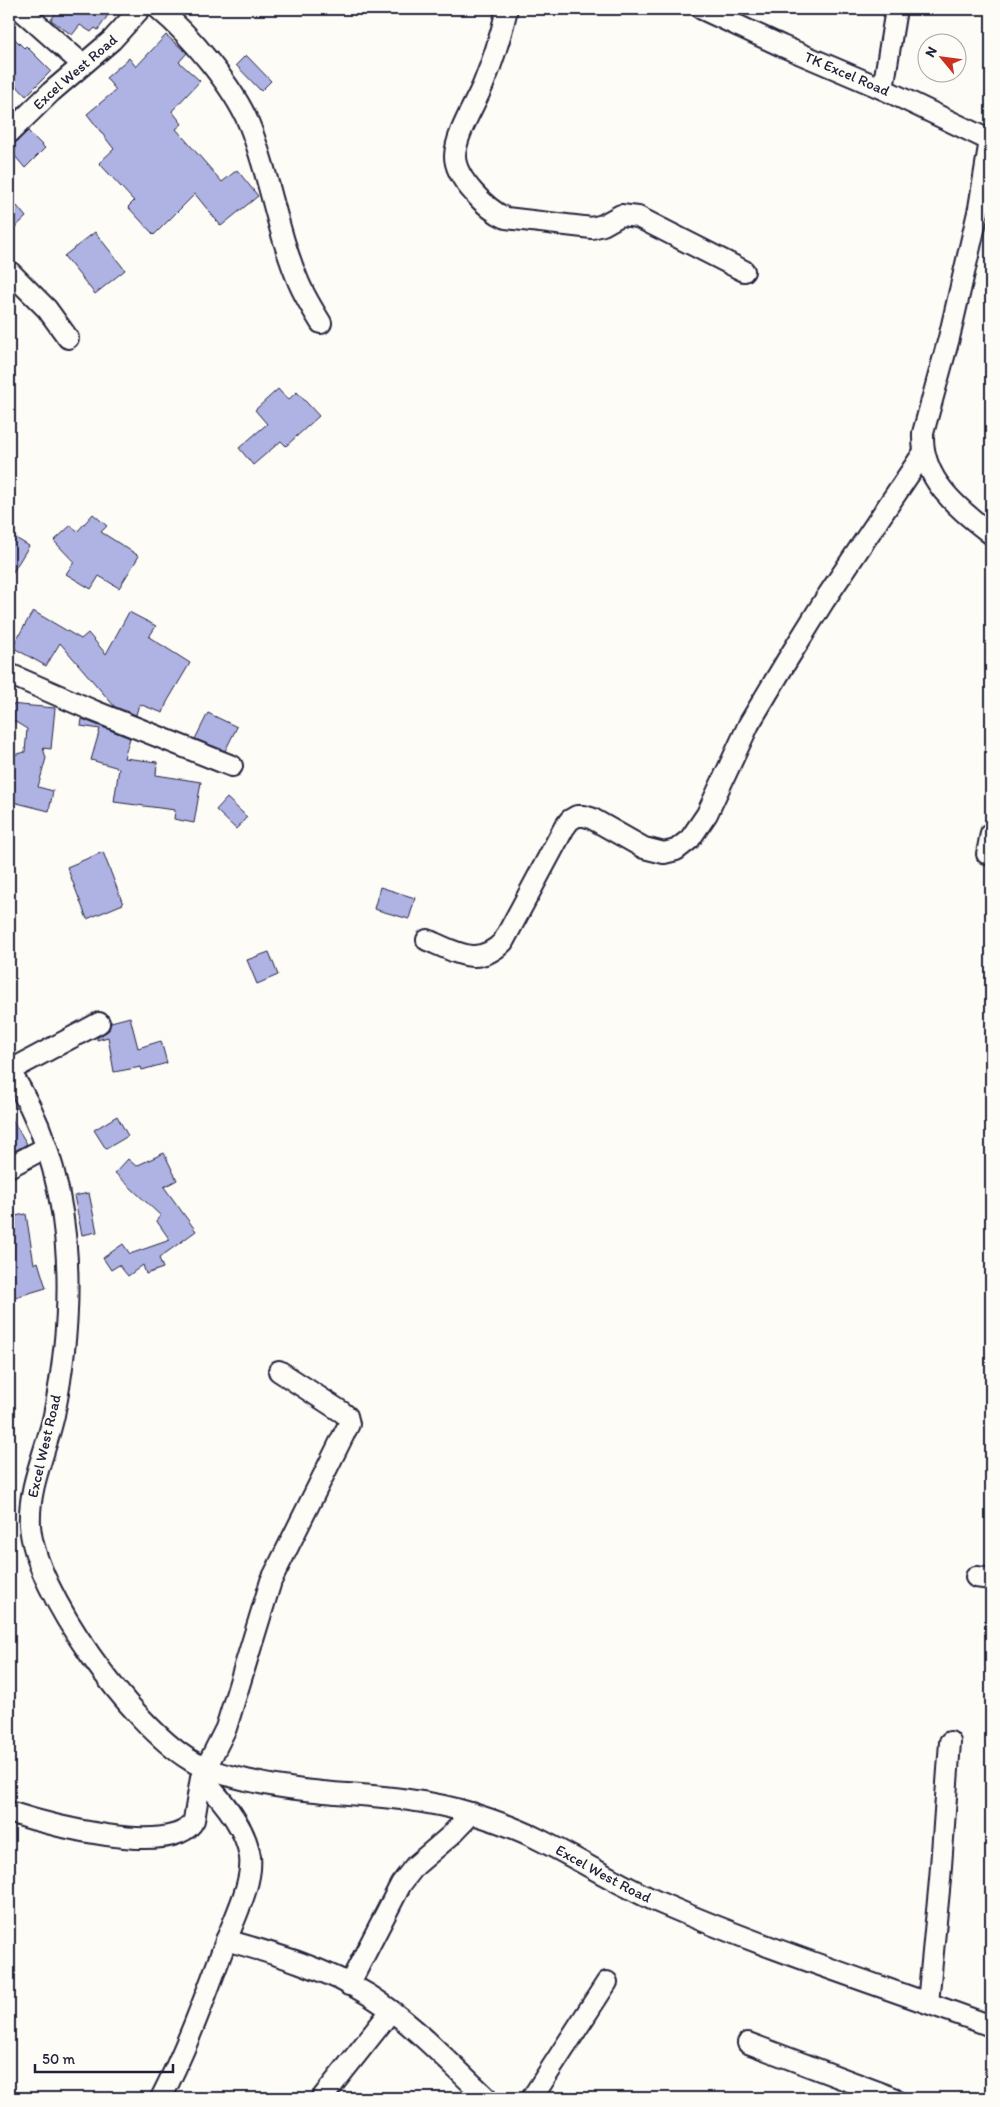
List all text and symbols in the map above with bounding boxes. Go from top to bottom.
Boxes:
street label: Excel West Road [29,31,121,114]
north arrow [918,32,968,82]
text: N [921,44,941,60]
street label: TK Excel Road [802,48,894,100]
street label: Excel West Road [23,1393,65,1499]
street label: Excel West Road [553,1841,654,1907]
scale bar [35,2042,172,2074]
text: 50 m [42,2050,75,2068]

